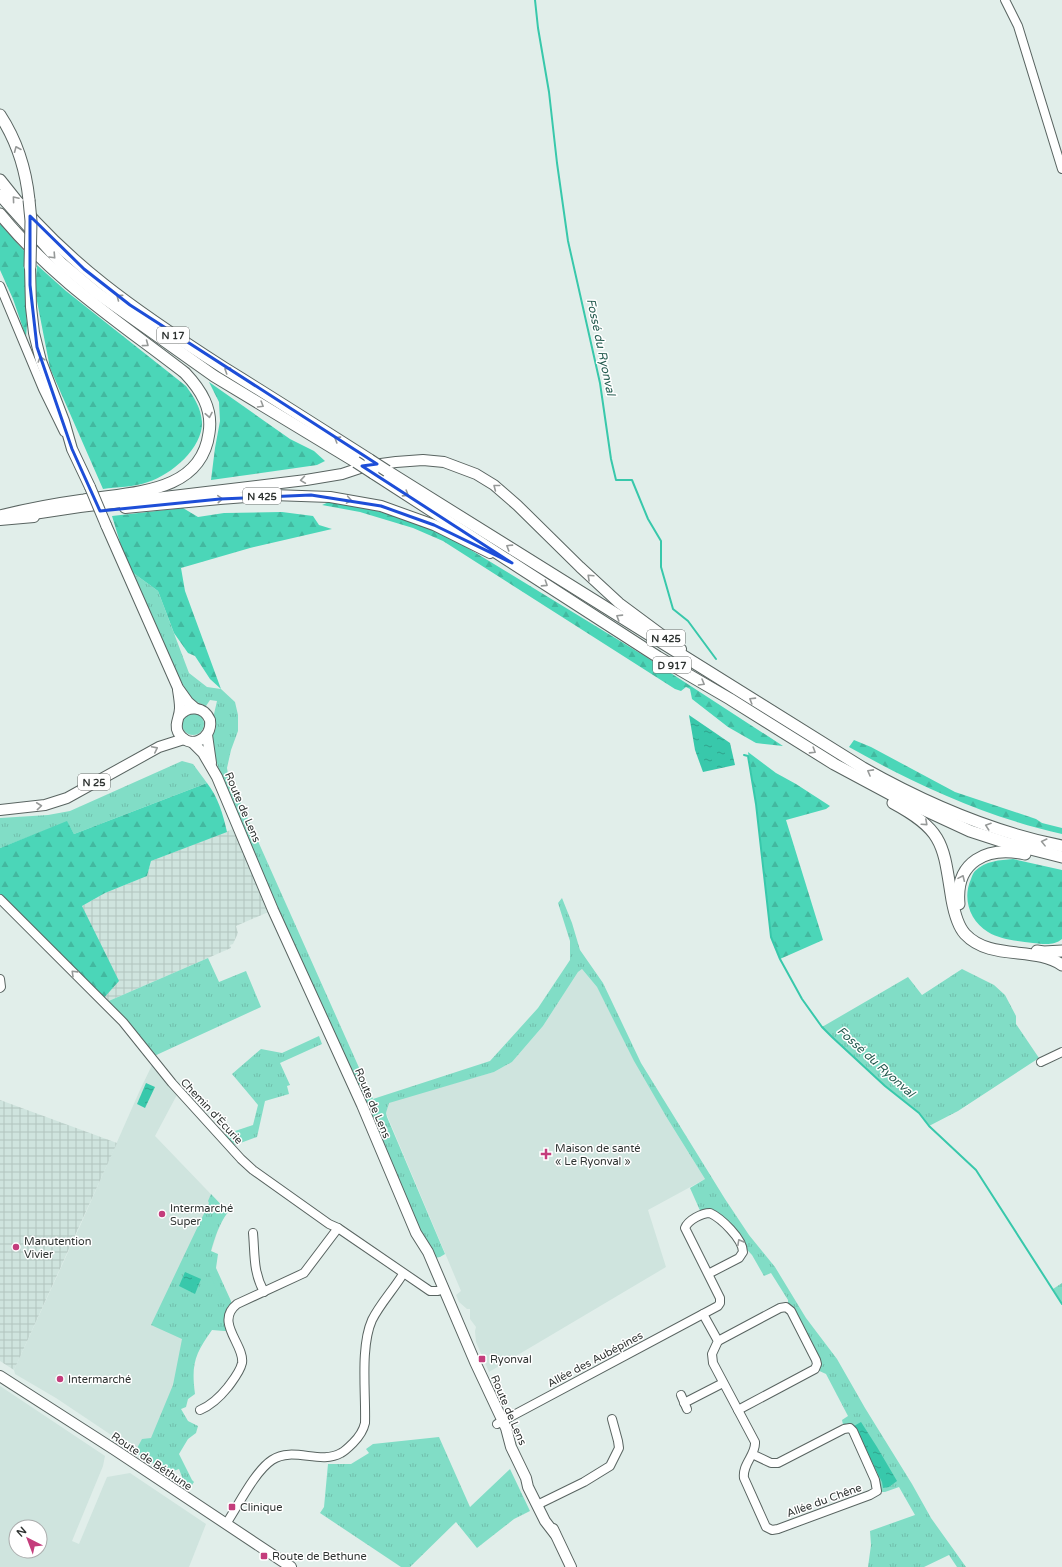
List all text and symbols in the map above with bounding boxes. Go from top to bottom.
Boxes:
one-way arrow [14,145,22,153]
one-way arrow [13,196,20,203]
one-way arrow [49,251,56,258]
one-way arrow [117,295,124,302]
water label: Fossé du Ryonval [584,297,619,399]
road number: N 17 [157,327,189,343]
one-way arrow [142,339,149,346]
one-way arrow [37,356,46,363]
one-way arrow [224,367,231,374]
one-way arrow [257,400,264,407]
one-way arrow [204,411,212,418]
one-way arrow [334,436,341,444]
one-way arrow [300,475,307,484]
one-way arrow [493,485,500,492]
road number: N 425 [243,488,281,504]
one-way arrow [402,490,409,497]
one-way arrow [217,494,223,503]
one-way arrow [346,496,353,504]
one-way arrow [506,545,513,552]
one-way arrow [587,574,595,581]
one-way arrow [541,579,548,587]
one-way arrow [616,614,623,621]
road number: N 425 [647,630,685,646]
road number: D 917 [653,657,691,673]
one-way arrow [698,678,705,685]
one-way arrow [749,697,756,705]
one-way arrow [151,746,158,754]
one-way arrow [809,746,816,754]
one-way arrow [867,769,874,777]
street label: Route de Lens [222,770,263,844]
road number: N 25 [78,774,110,790]
one-way arrow [36,802,42,811]
one-way arrow [920,819,928,826]
one-way arrow [985,822,992,830]
one-way arrow [1040,839,1047,847]
one-way arrow [957,875,965,883]
one-way arrow [71,971,78,978]
water label: Fossé du Ryonval [835,1024,919,1102]
street label: Route de Lens [352,1066,393,1140]
street label: Chemin d'Écurie [178,1075,246,1147]
place label: Maison de santé « Le Ryonval » [555,1142,640,1168]
marker: Maison de santé « Le Ryonval » [540,1148,552,1160]
place label: Intermarché Super [170,1202,233,1228]
marker: Intermarché Super [157,1209,167,1219]
place label: Manutention Vivier [24,1235,91,1261]
one-way arrow [737,1239,744,1246]
marker: Manutention Vivier [11,1242,21,1252]
street label: Allée des Aubépines [545,1329,645,1390]
place label: Ryonval [490,1353,532,1366]
marker: Ryonval [477,1354,487,1364]
place label: Intermarché [68,1373,131,1386]
street label: Route de Lens [488,1373,529,1447]
marker: Intermarché [55,1374,65,1384]
street label: Route de Béthune [109,1430,195,1493]
street label: Allée du Chêne [785,1481,863,1520]
place label: Clinique [240,1501,282,1514]
marker: Clinique [227,1502,237,1512]
north arrow [8,1519,48,1559]
text: N [14,1524,29,1540]
place label: Route de Bethune [272,1550,367,1563]
marker: Route de Bethune [259,1551,269,1561]

